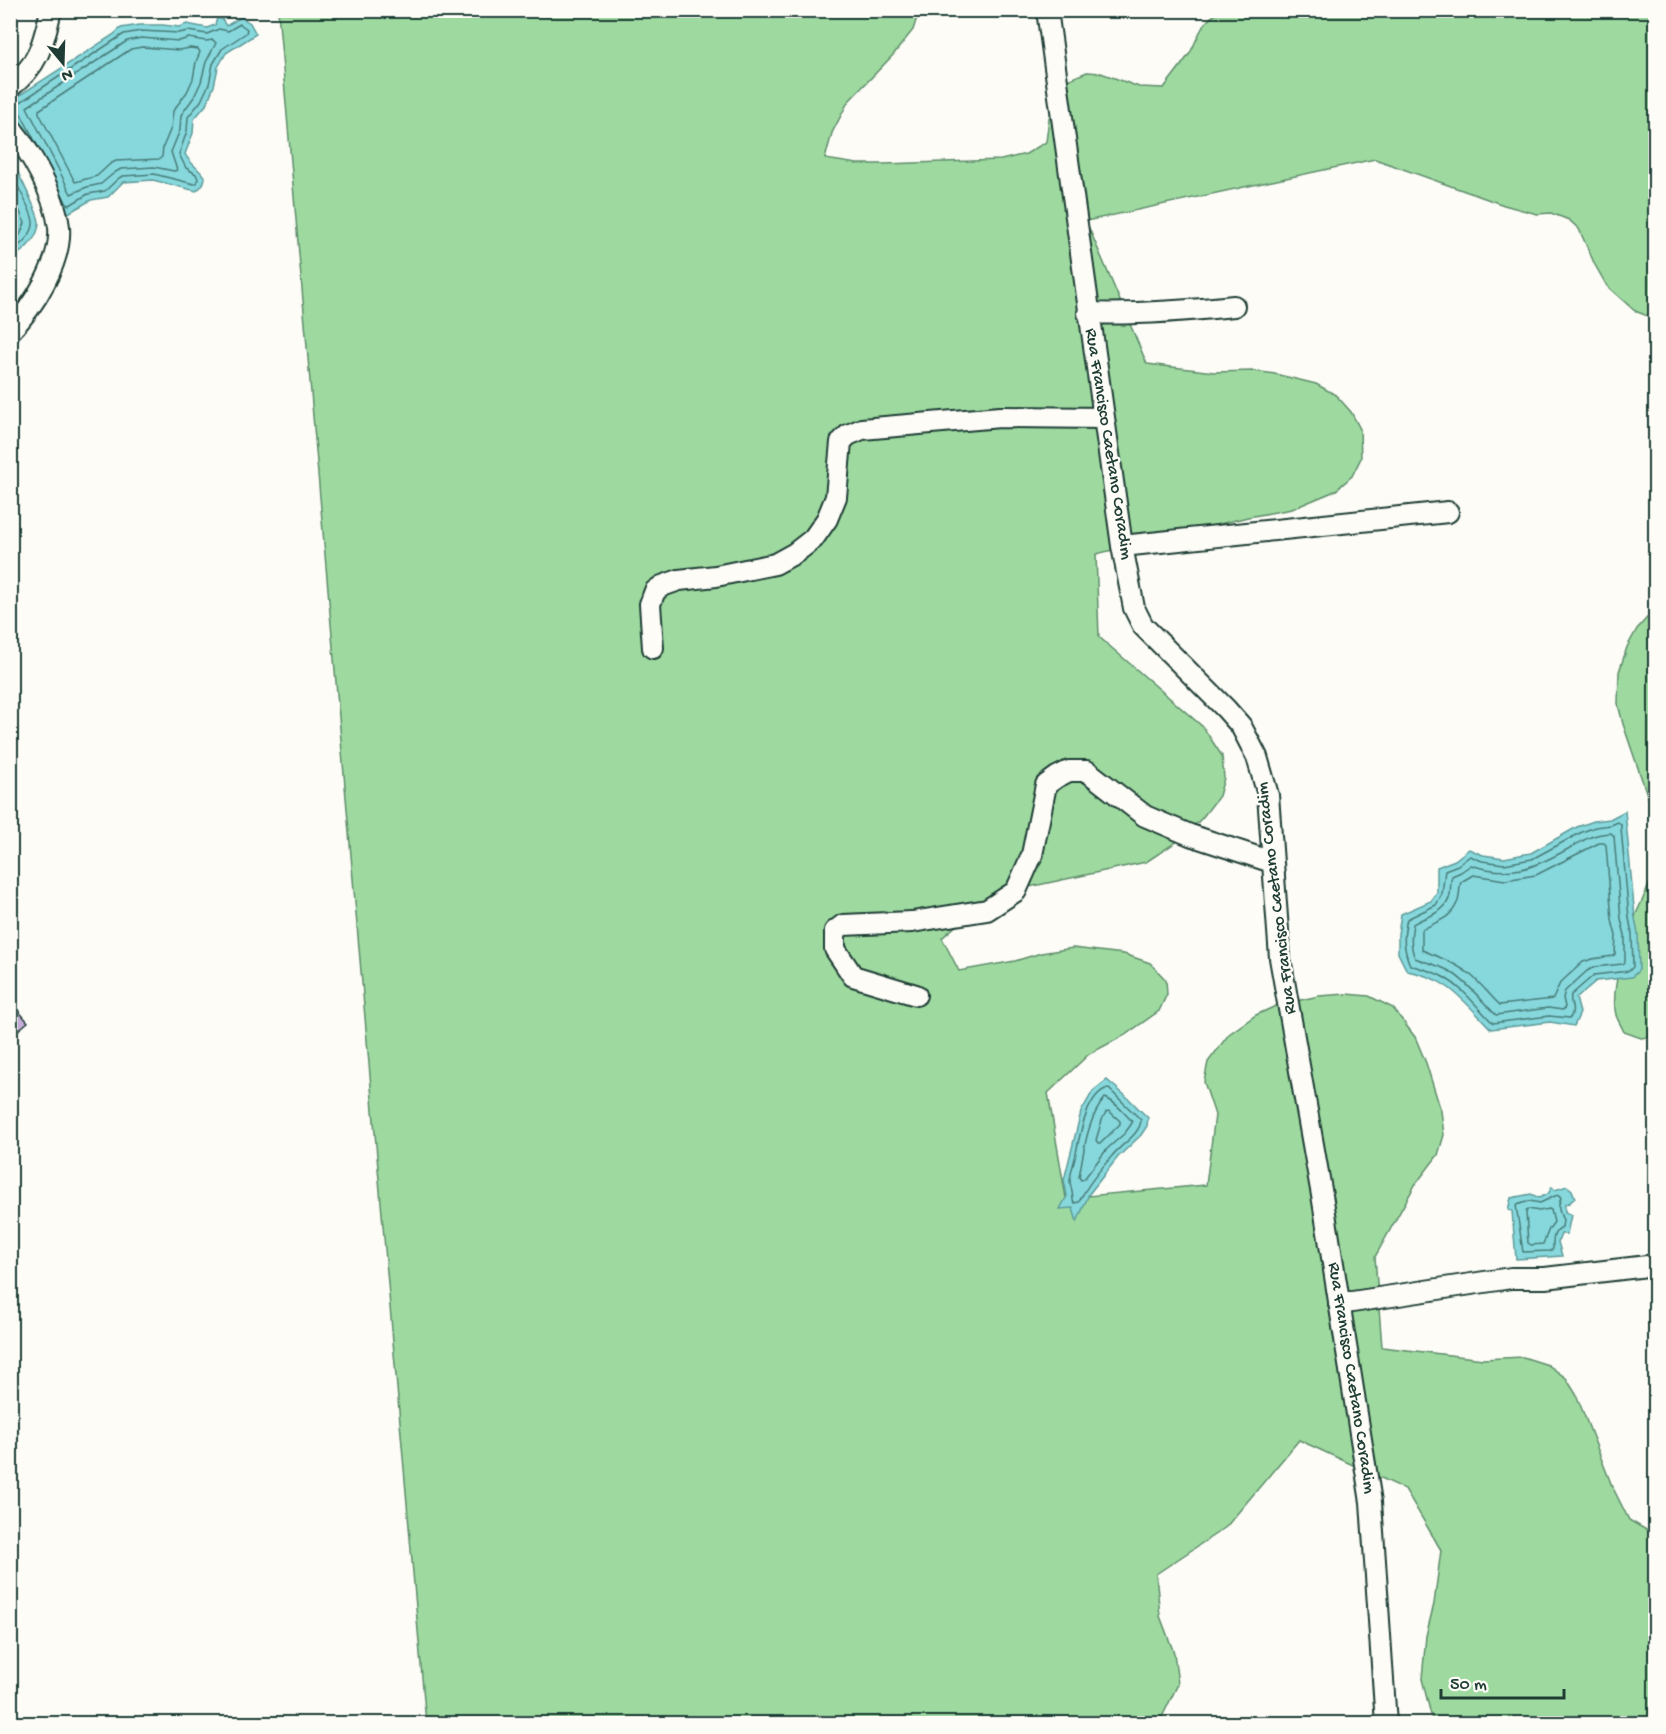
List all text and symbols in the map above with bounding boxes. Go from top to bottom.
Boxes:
north arrow [33,33,93,93]
text: N [58,63,75,85]
street label: Rua Francisco Caetano Coradim [1079,327,1137,561]
street label: Rua Francisco Caetano Coradim [1252,780,1302,1015]
street label: Rua Francisco Caetano Coradim [1322,1261,1380,1495]
scale bar [1441,1662,1564,1700]
text: 50 m [1450,1675,1487,1696]

